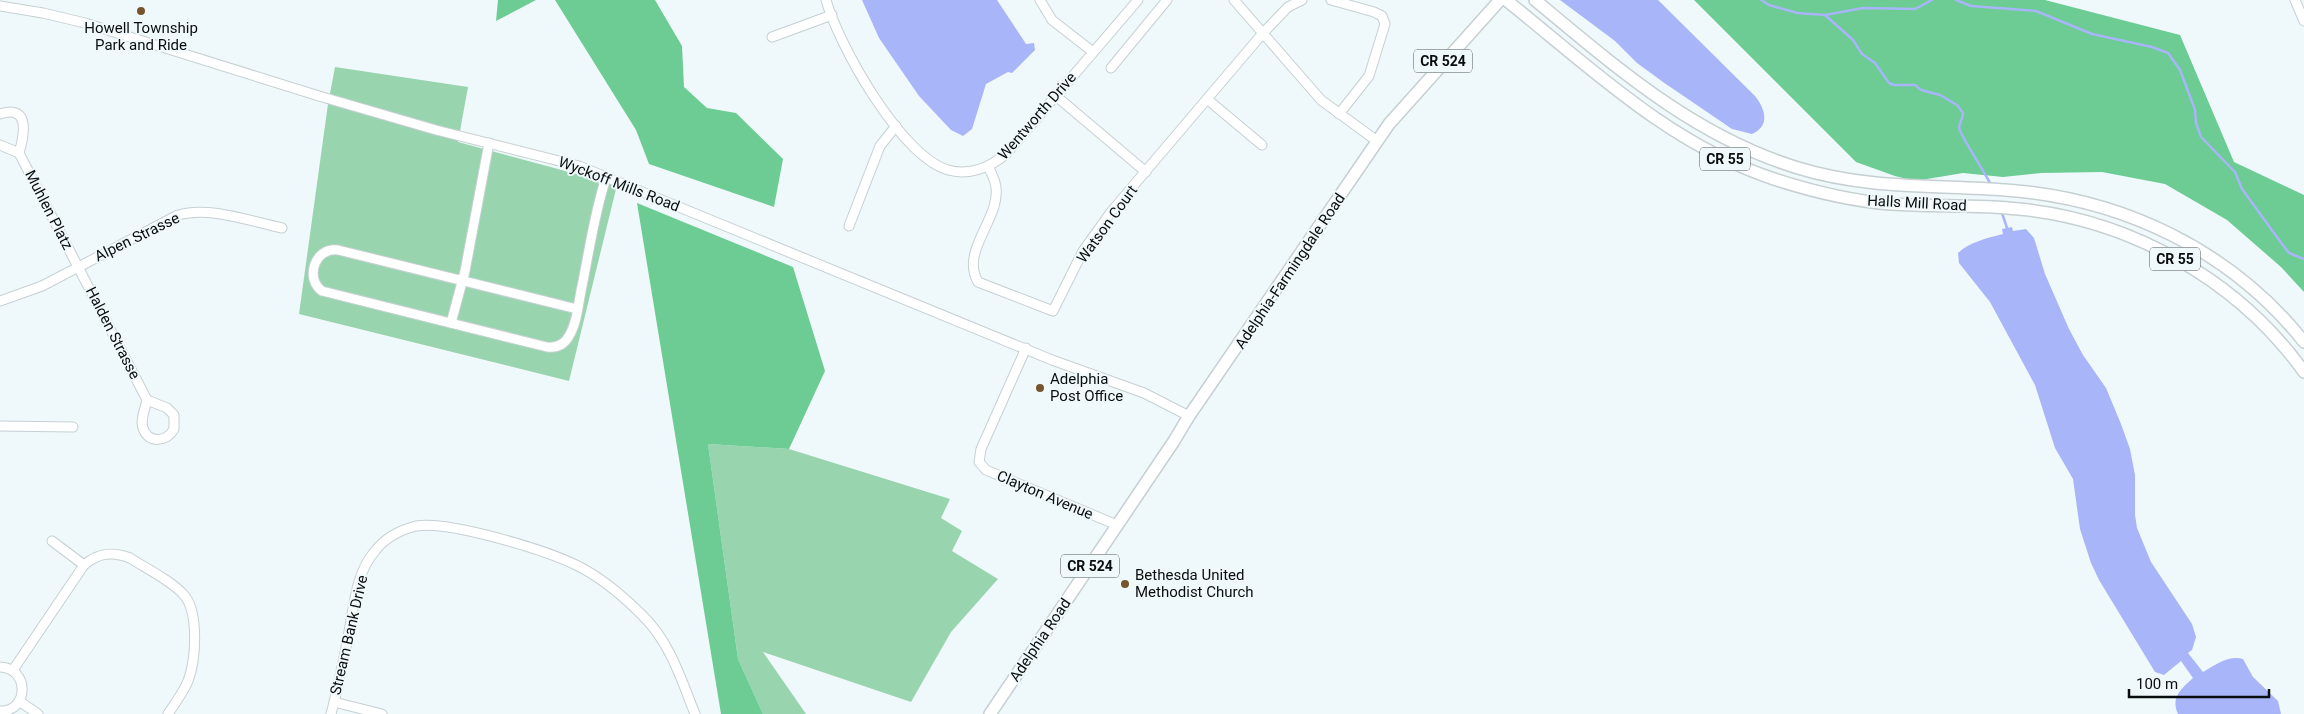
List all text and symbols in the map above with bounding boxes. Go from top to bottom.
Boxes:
marker: Howell Township Park and Ride [135,5,147,17]
place label: Howell Township Park and Ride [84,19,198,54]
road number: CR 524 [1414,49,1472,72]
street label: Wentworth Drive [994,69,1080,163]
road number: CR 55 [1700,148,1750,170]
street label: Wyckoff Mills Road [556,153,682,215]
street label: Muhlen Platz [21,167,77,253]
street label: Watson Court [1073,182,1141,266]
street label: Adelphia-Farmingdale Road [1231,190,1349,352]
street label: Halls Mill Road [1867,191,1967,215]
street label: Alpen Strasse [92,209,182,265]
road number: CR 55 [2150,248,2200,270]
street label: Halden Strasse [82,284,144,382]
place label: Adelphia Post Office [1050,370,1123,405]
marker: Adelphia Post Office [1034,382,1046,394]
street label: Clayton Avenue [994,467,1096,523]
road number: CR 524 [1061,554,1119,578]
place label: Bethesda United Methodist Church [1135,566,1254,601]
street label: Stream Bank Drive [326,573,372,697]
marker: Bethesda United Methodist Church [1119,578,1131,590]
street label: Adelphia Road [1006,595,1074,685]
scale bar [2129,666,2269,698]
text: 100 m [2136,675,2178,693]

